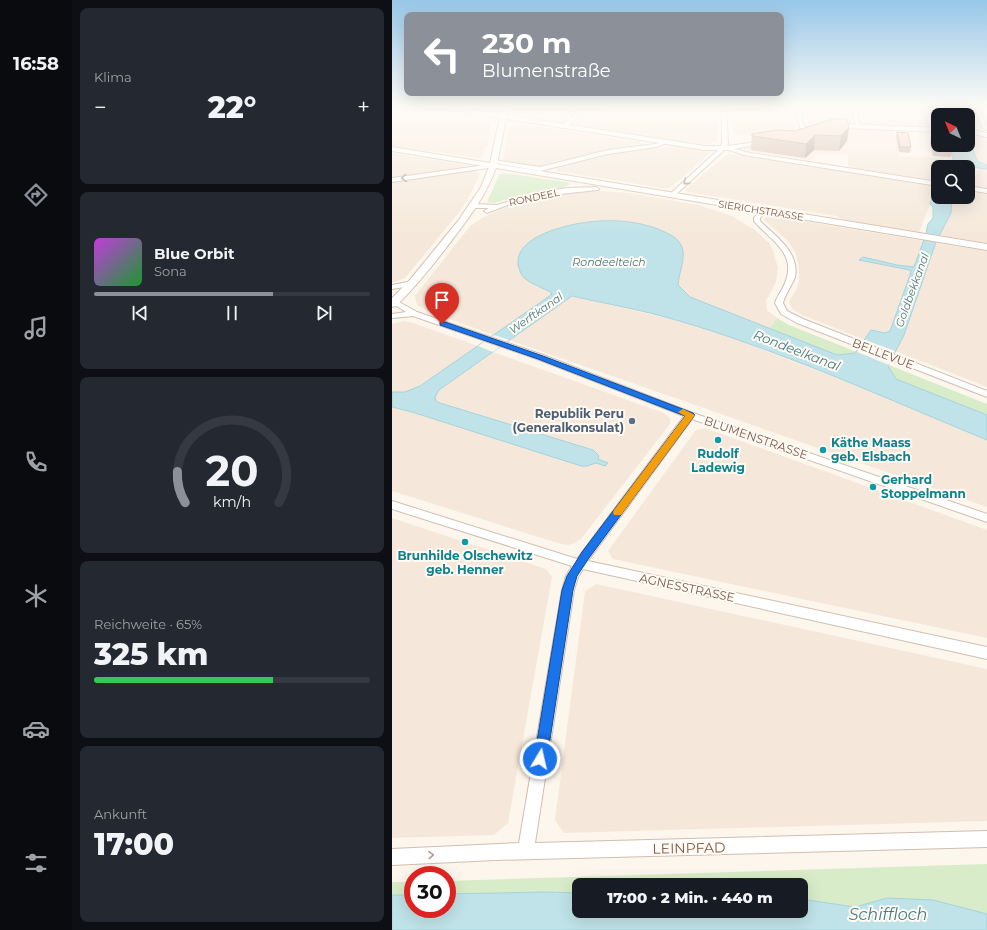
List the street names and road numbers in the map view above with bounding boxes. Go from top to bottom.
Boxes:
street label: RONDEEL [508,186,561,209]
street label: SIERICHSTRASSE [717,197,805,224]
street label: BELLEVUE [850,335,916,372]
street label: BLUMENSTRASSE [702,413,810,462]
street label: AGNESSTRASSE [638,570,736,605]
street label: LEINPFAD [652,838,726,858]

